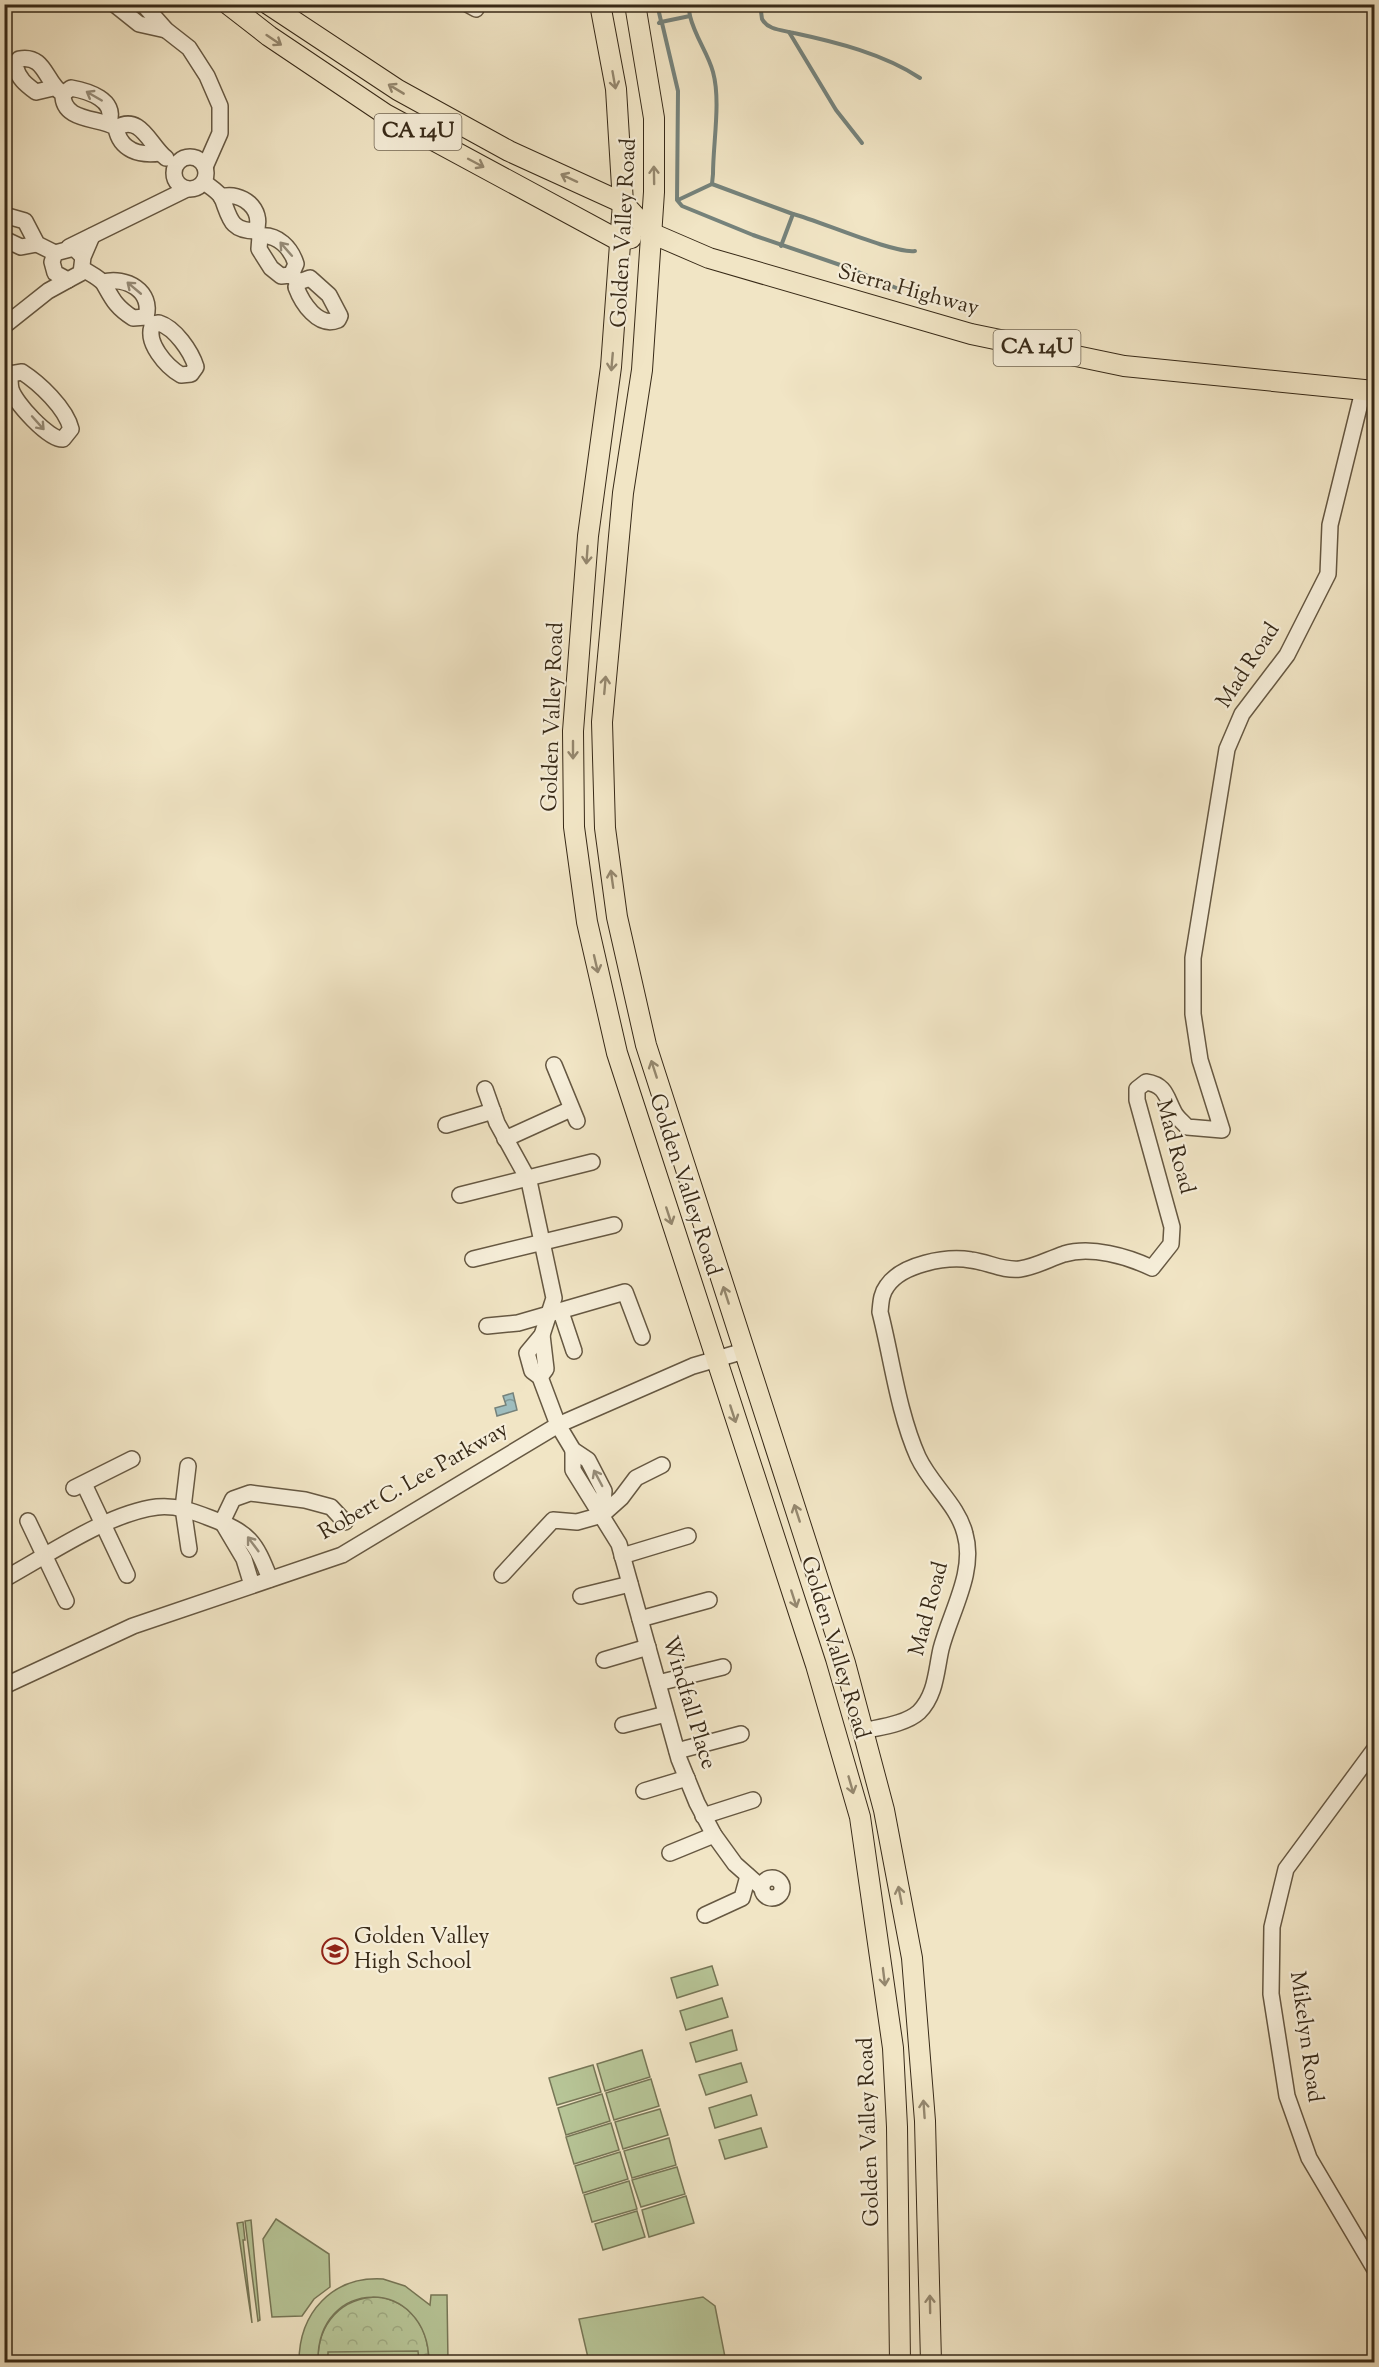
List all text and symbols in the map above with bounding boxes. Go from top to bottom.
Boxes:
one-way arrow [265,34,282,46]
one-way arrow [609,69,620,89]
one-way arrow [388,82,405,94]
one-way arrow [86,90,103,102]
road number: CA 14U [374,114,462,150]
street label: Golden Valley Road [604,137,646,329]
one-way arrow [467,157,484,169]
one-way arrow [648,165,660,185]
one-way arrow [561,172,579,184]
one-way arrow [279,241,293,256]
street label: Sierra Highway [834,257,982,325]
one-way arrow [127,281,142,295]
road number: CA 14U [994,330,1080,366]
one-way arrow [606,351,617,371]
one-way arrow [31,415,45,430]
one-way arrow [581,545,592,565]
street label: Mad Road [1209,617,1289,715]
street label: Golden Valley Road [535,622,573,812]
one-way arrow [600,675,611,695]
one-way arrow [567,739,579,759]
one-way arrow [606,870,617,889]
one-way arrow [591,954,603,973]
one-way arrow [647,1060,658,1079]
street label: Golden Valley Road [639,1090,729,1280]
street label: Mad Road [1146,1096,1202,1198]
one-way arrow [664,1206,675,1225]
one-way arrow [720,1286,731,1305]
one-way arrow [728,1404,739,1422]
street label: Robert C. Lee Parkway [313,1415,515,1549]
one-way arrow [591,1469,603,1487]
one-way arrow [790,1504,801,1523]
one-way arrow [247,1537,260,1553]
street label: Golden Valley Road [791,1553,877,1743]
street label: Mad Road [902,1558,958,1660]
one-way arrow [790,1589,801,1607]
street label: Windfall Place [653,1632,723,1774]
one-way arrow [846,1775,857,1794]
one-way arrow [894,1885,905,1905]
place label: Golden Valley High School [354,1922,490,1979]
school or university icon: Golden Valley High School [320,1936,350,1966]
one-way arrow [878,1967,889,1986]
street label: Mikelyn Road [1280,1969,1330,2105]
street label: Golden Valley Road [851,2037,889,2227]
one-way arrow [918,2100,929,2120]
one-way arrow [924,2295,935,2315]

